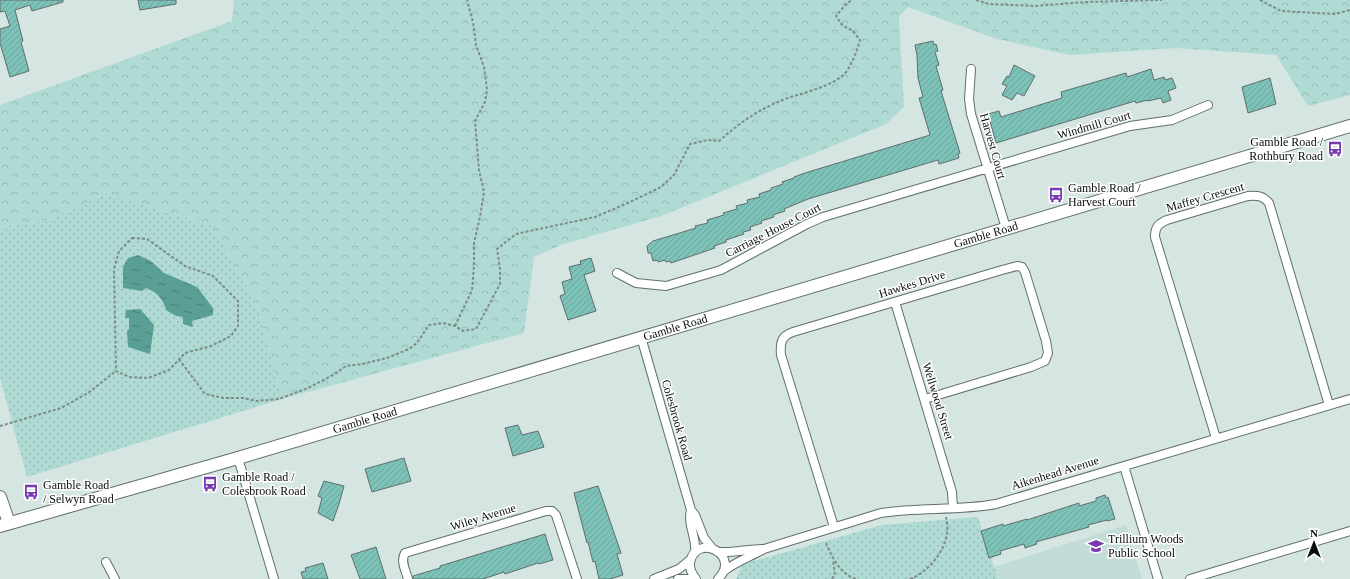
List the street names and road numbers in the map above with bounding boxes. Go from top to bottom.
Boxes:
street label: Windmill Court [1056,108,1133,142]
street label: Harvest Court [977,112,1009,181]
street label: Maffey Crescent [1165,179,1246,215]
street label: Carriage House Court [723,200,824,260]
street label: Gamble Road [952,219,1020,251]
street label: Hawkes Drive [877,267,947,301]
street label: Gamble Road [642,311,709,344]
street label: Wellwood Street [920,361,957,442]
street label: Colesbrook Road [659,378,695,462]
street label: Gamble Road [331,404,399,436]
street label: Aikenhead Avenue [1010,453,1100,493]
street label: Wiley Avenue [449,500,517,534]

